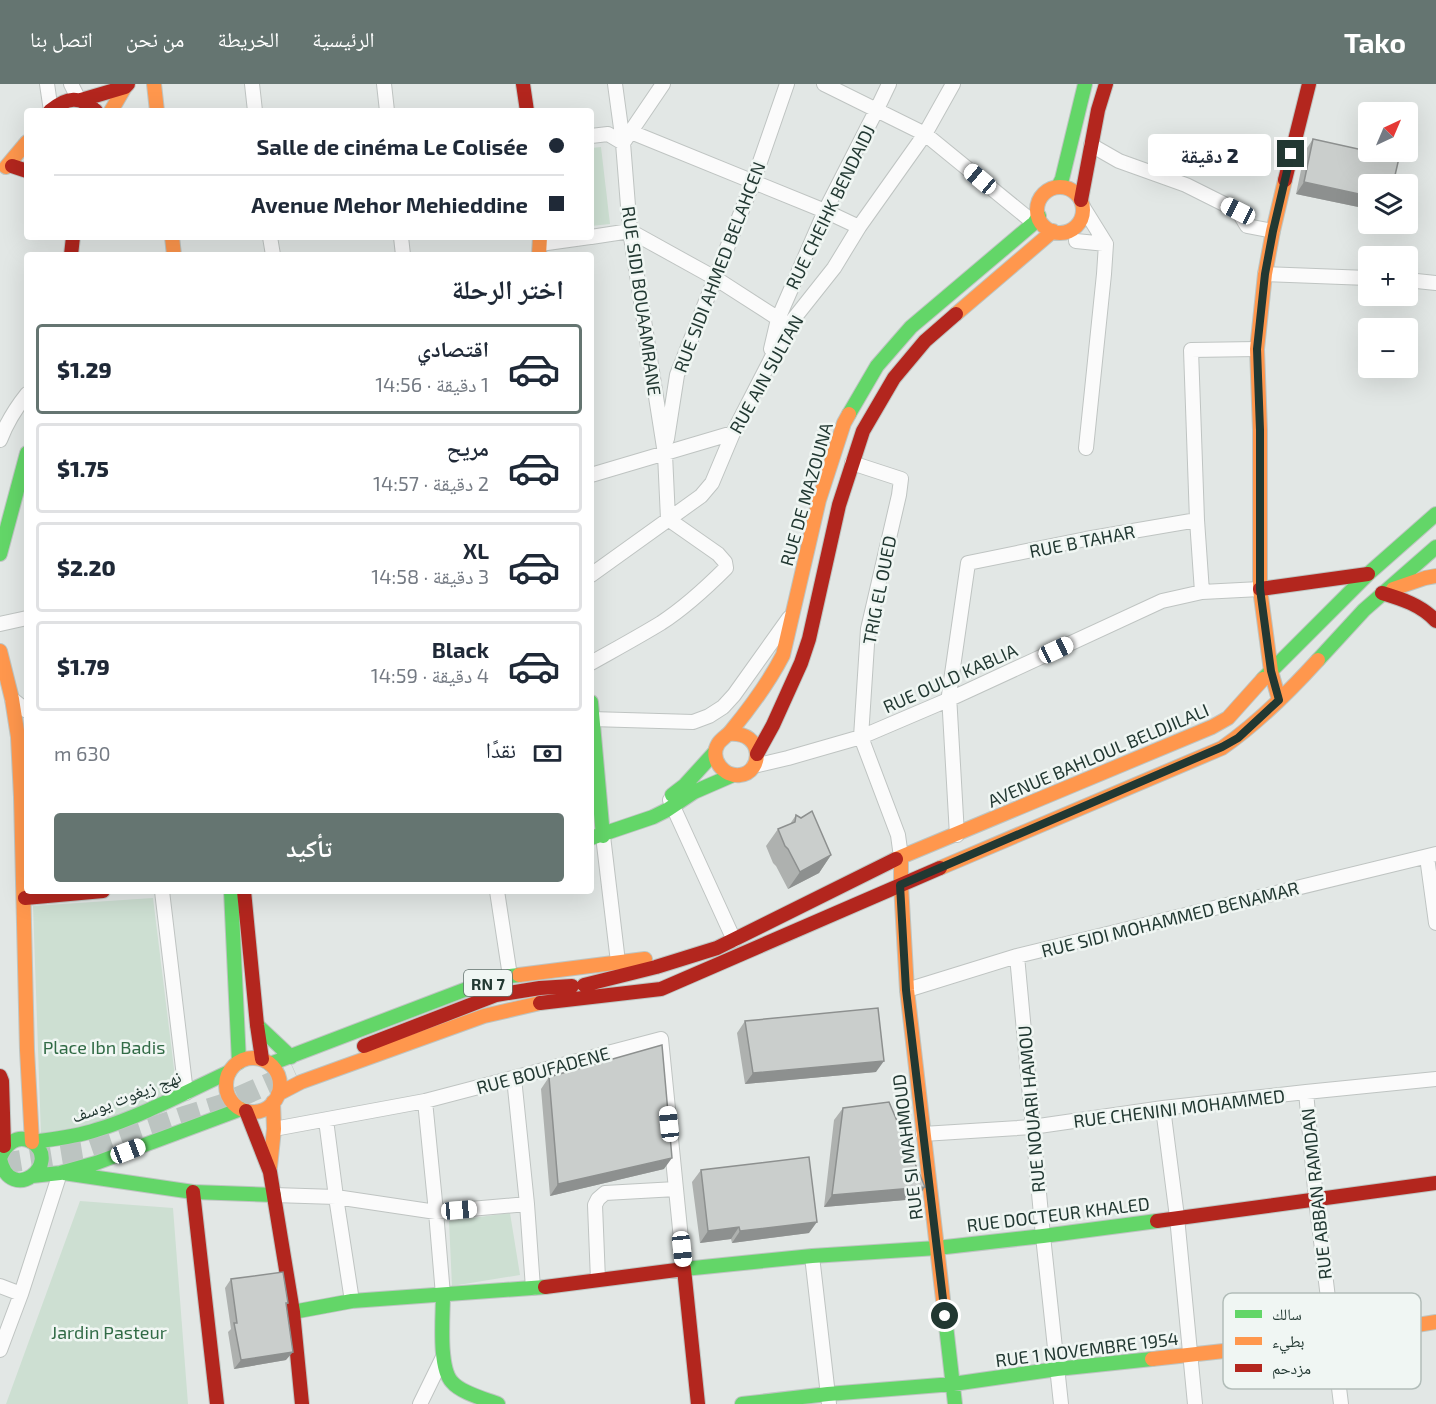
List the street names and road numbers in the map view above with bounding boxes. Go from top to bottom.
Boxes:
street label: RUE CHEIHK BENDAIDJ [781,121,879,293]
street label: RUE SIDI AHMED BELAHCEN [669,158,769,376]
street label: RUE SIDI BOUAAMRANE [618,205,666,397]
street label: RUE AIN SULTAN [724,311,808,437]
street label: RUE DE MAZOUNA [775,419,837,568]
street label: RUE B TAHAR [1027,520,1137,562]
street label: TRIG EL OUED [858,534,900,646]
street label: RUE OULD KABLIA [879,638,1021,717]
street label: AVENUE BAHLOUL BELDJILALI [984,698,1212,812]
street label: RUE SIDI MOHAMMED BENAMAR [1039,876,1301,962]
road number: RN 7 [464,970,512,996]
street label: RUE NOUARI HAMOU [1013,1024,1049,1194]
street label: RUE BOUFADENE [474,1042,612,1098]
street label: نهج زيغوت يوسف [68,1065,185,1129]
street label: RUE SI MAHMOUD [887,1073,927,1221]
street label: RUE CHENINI MOHAMMED [1072,1084,1286,1132]
street label: RUE ABBAN RAMDAN [1296,1107,1336,1281]
street label: RUE DOCTEUR KHALED [965,1192,1151,1236]
street label: RUE 1 NOVEMBRE 1954 [994,1327,1180,1371]

